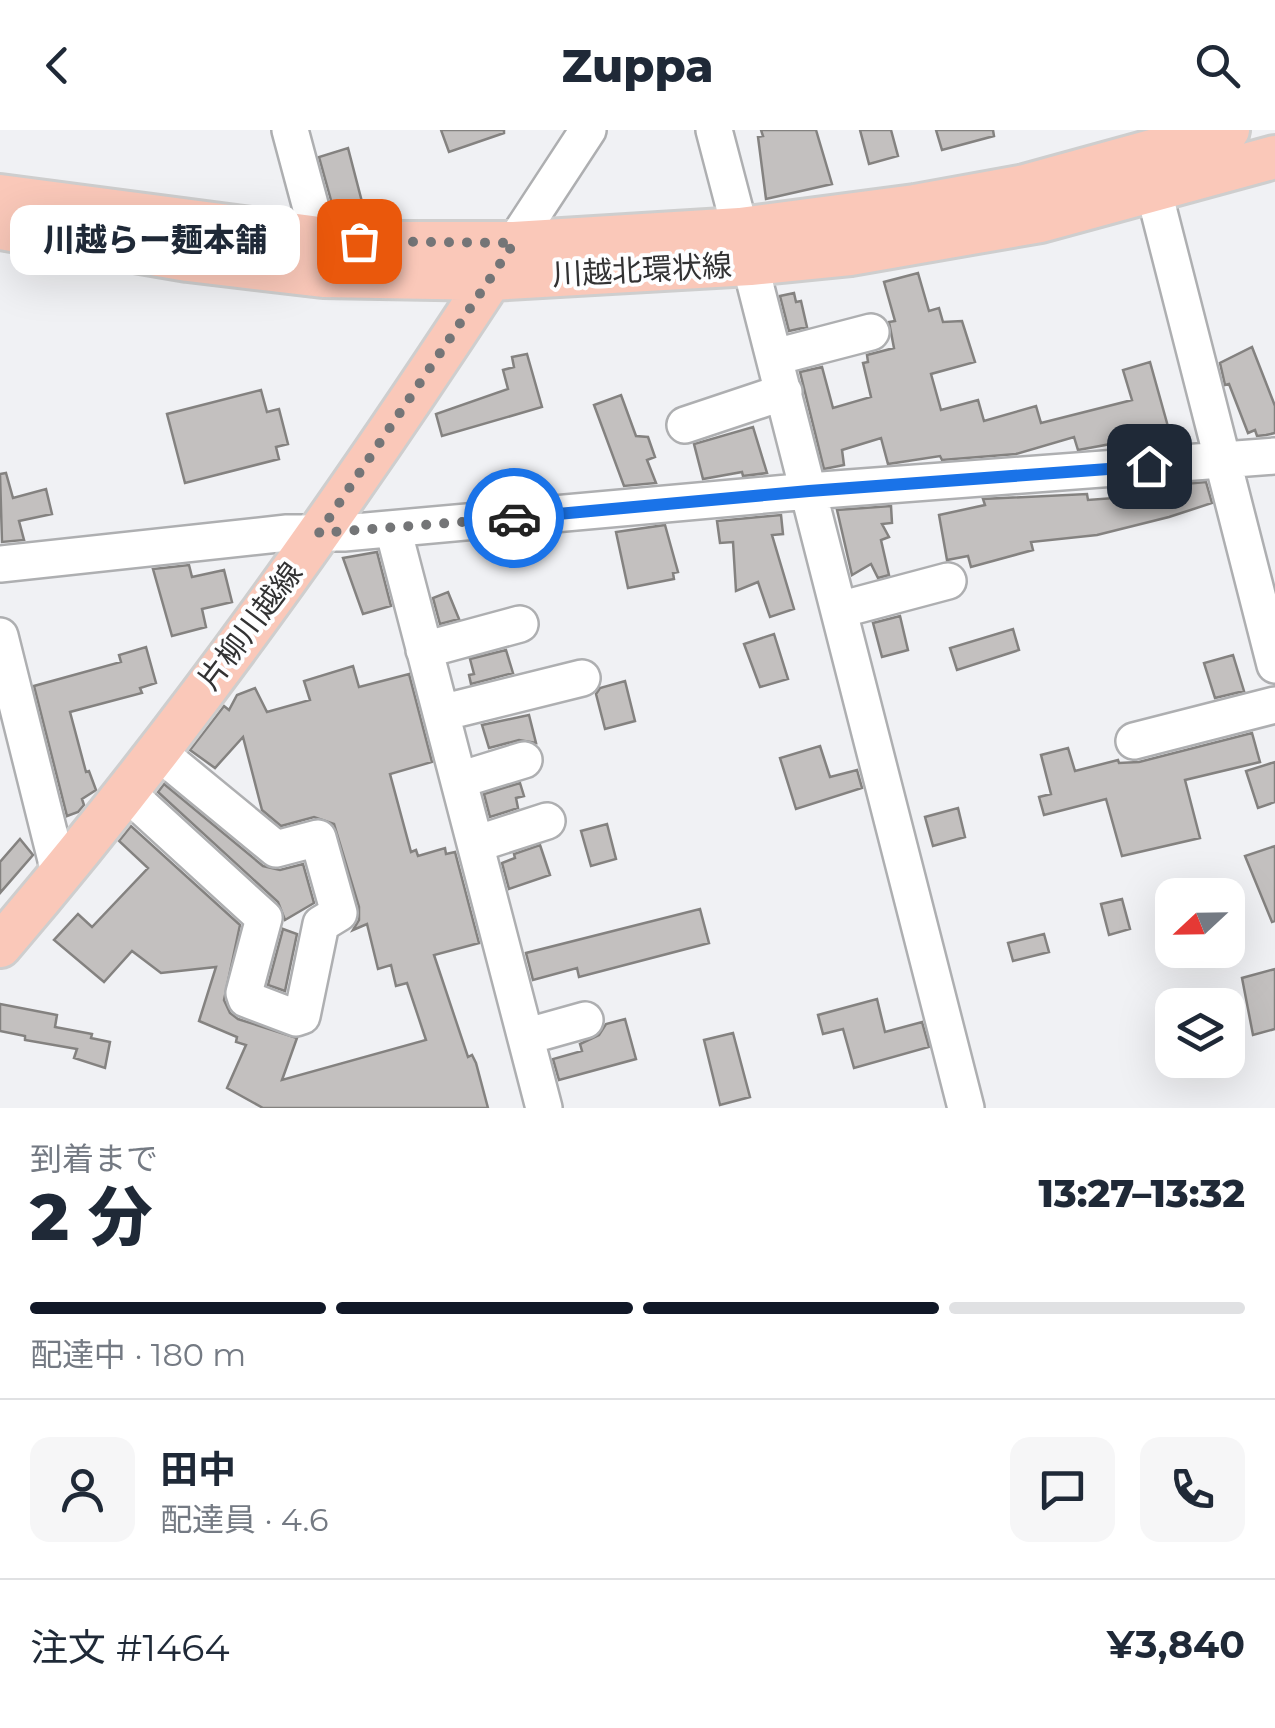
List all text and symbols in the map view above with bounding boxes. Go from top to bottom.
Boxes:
icon: back [30,38,85,93]
text: Zuppa [562,38,713,93]
icon: search [1190,38,1245,93]
pin [317,199,402,284]
callout: 川越らー麺本舗 [9,206,299,276]
icon: bag [332,214,387,269]
text: 川越らー麺本舗 [43,220,267,259]
street label: 川越北環状線 [551,247,733,293]
pin [1107,424,1192,509]
icon: home [1122,439,1177,494]
courier [464,468,564,568]
icon: car [487,491,542,546]
street label: 片柳川越線 [190,555,310,697]
north arrow [1155,878,1245,968]
map controls [1155,878,1245,1078]
button: layers [1155,988,1245,1078]
text: 到着まで [30,1139,158,1178]
text: 13:27–13:32 [1038,1170,1245,1217]
text: 2 分 [30,1177,153,1256]
text: 配達中 · 180 m [30,1335,246,1374]
button: person [30,1437,135,1542]
button: chat [1010,1437,1115,1542]
button: phone [1140,1437,1245,1542]
text: 田中 [160,1446,236,1493]
text: 配達員 · 4.6 [160,1500,329,1539]
text: ¥3,840 [1107,1621,1245,1668]
text: 注文 #1464 [30,1624,230,1671]

